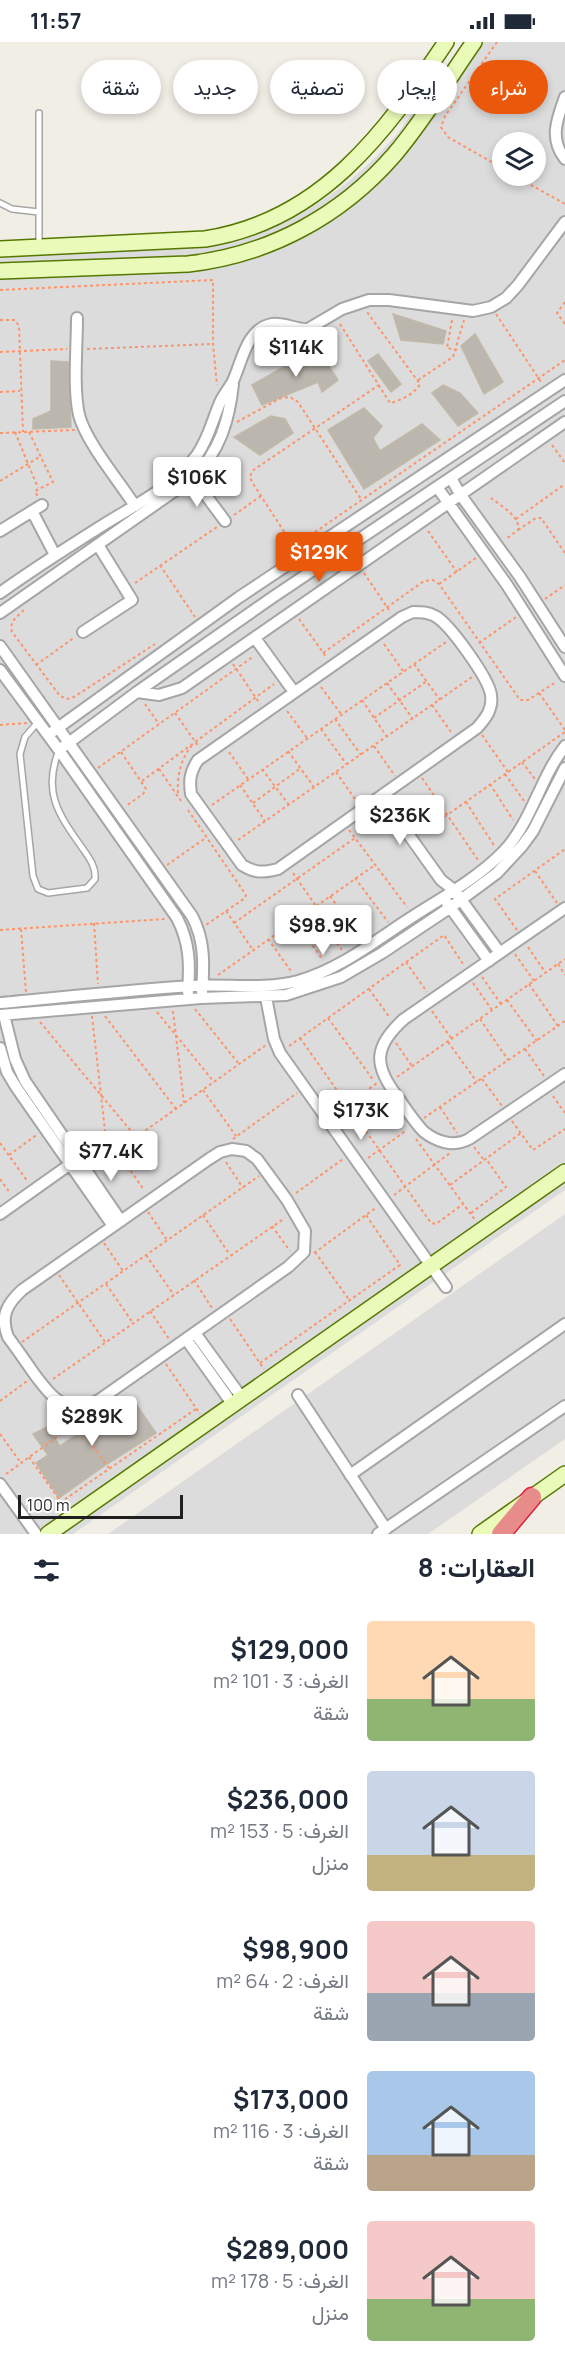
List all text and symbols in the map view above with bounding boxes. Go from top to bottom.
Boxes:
text: 11:57 [30,6,81,36]
chip: شقة [81,60,161,114]
chip: جديد [173,60,258,114]
chip: تصفية [270,60,365,114]
chip: إيجار [377,60,457,114]
chip: شراء [469,60,548,114]
map controls [492,132,546,186]
button: layers [492,132,546,186]
pin: $114K [254,327,338,378]
text: $114K [268,333,324,360]
pin: $106K [155,457,239,508]
text: $106K [167,463,227,490]
pin: $129K [277,532,361,583]
text: $129K [290,538,348,565]
pin: $236K [358,795,442,846]
text: $236K [369,801,431,828]
pin: $98.9K [274,905,372,956]
text: $98.9K [289,911,357,938]
pin: $173K [319,1090,403,1141]
text: $173K [333,1096,389,1123]
pin: $77.4K [62,1131,160,1182]
text: $77.4K [79,1137,143,1164]
pin: $289K [50,1396,134,1447]
text: $289K [61,1402,123,1429]
scale bar [18,1492,183,1520]
text: 100 m [27,1494,70,1516]
text: العقارات: 8 [418,1549,535,1585]
icon: filters [30,1554,63,1587]
text: $129,000 [231,1631,349,1667]
icon: home [415,1645,487,1717]
text: الغرف: 3 · 101 m² [213,1667,349,1694]
text: شقة [313,1699,349,1726]
text: $236,000 [227,1781,349,1817]
icon: home [415,1795,487,1867]
text: الغرف: 5 · 153 m² [210,1817,349,1844]
text: منزل [312,1849,349,1876]
text: $98,900 [242,1931,349,1967]
icon: home [415,1945,487,2017]
text: الغرف: 2 · 64 m² [216,1967,349,1994]
text: شقة [313,1999,349,2026]
text: $173,000 [233,2081,349,2117]
icon: home [415,2095,487,2167]
text: الغرف: 3 · 116 m² [213,2117,349,2144]
text: شقة [313,2149,349,2176]
text: $289,000 [226,2231,349,2267]
icon: home [415,2245,487,2317]
text: الغرف: 5 · 178 m² [211,2267,349,2294]
text: منزل [312,2299,349,2326]

